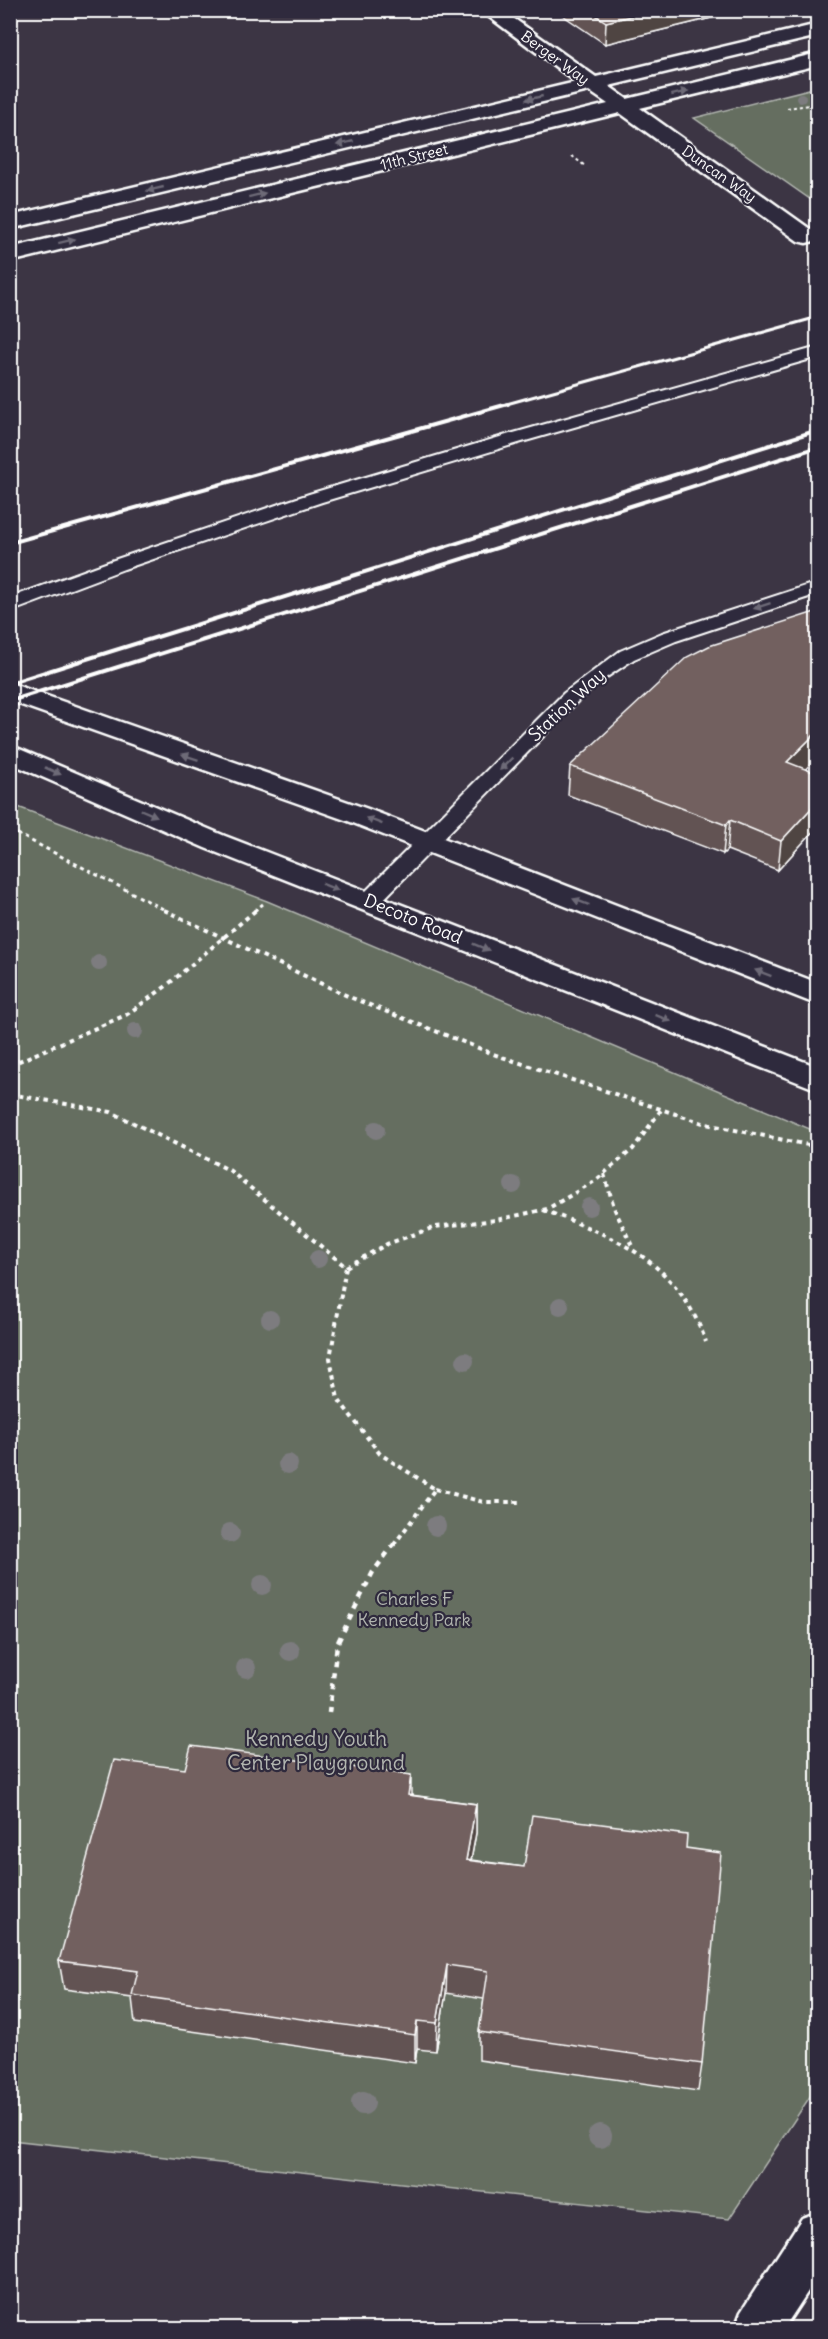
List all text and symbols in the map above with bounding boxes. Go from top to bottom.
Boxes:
street label: Berger Way [517,26,593,89]
one-way arrow [670,87,689,97]
one-way arrow [525,93,543,103]
one-way arrow [335,139,354,149]
street label: 11th Street [378,139,450,174]
street label: Duncan Way [678,141,760,206]
one-way arrow [146,184,164,194]
one-way arrow [248,189,266,199]
one-way arrow [58,235,77,245]
one-way arrow [753,602,771,612]
street label: Station Way [523,663,610,746]
one-way arrow [181,751,199,761]
one-way arrow [499,756,513,770]
one-way arrow [44,767,62,777]
one-way arrow [141,808,159,818]
one-way arrow [365,816,383,826]
one-way arrow [321,883,339,892]
street label: Decoto Road [361,888,466,949]
one-way arrow [572,897,590,907]
one-way arrow [473,942,491,952]
one-way arrow [754,968,772,978]
one-way arrow [654,1013,672,1023]
park label: Charles F Kennedy Park [357,1587,471,1631]
park label: Kennedy Youth Center Playground [227,1725,405,1776]

